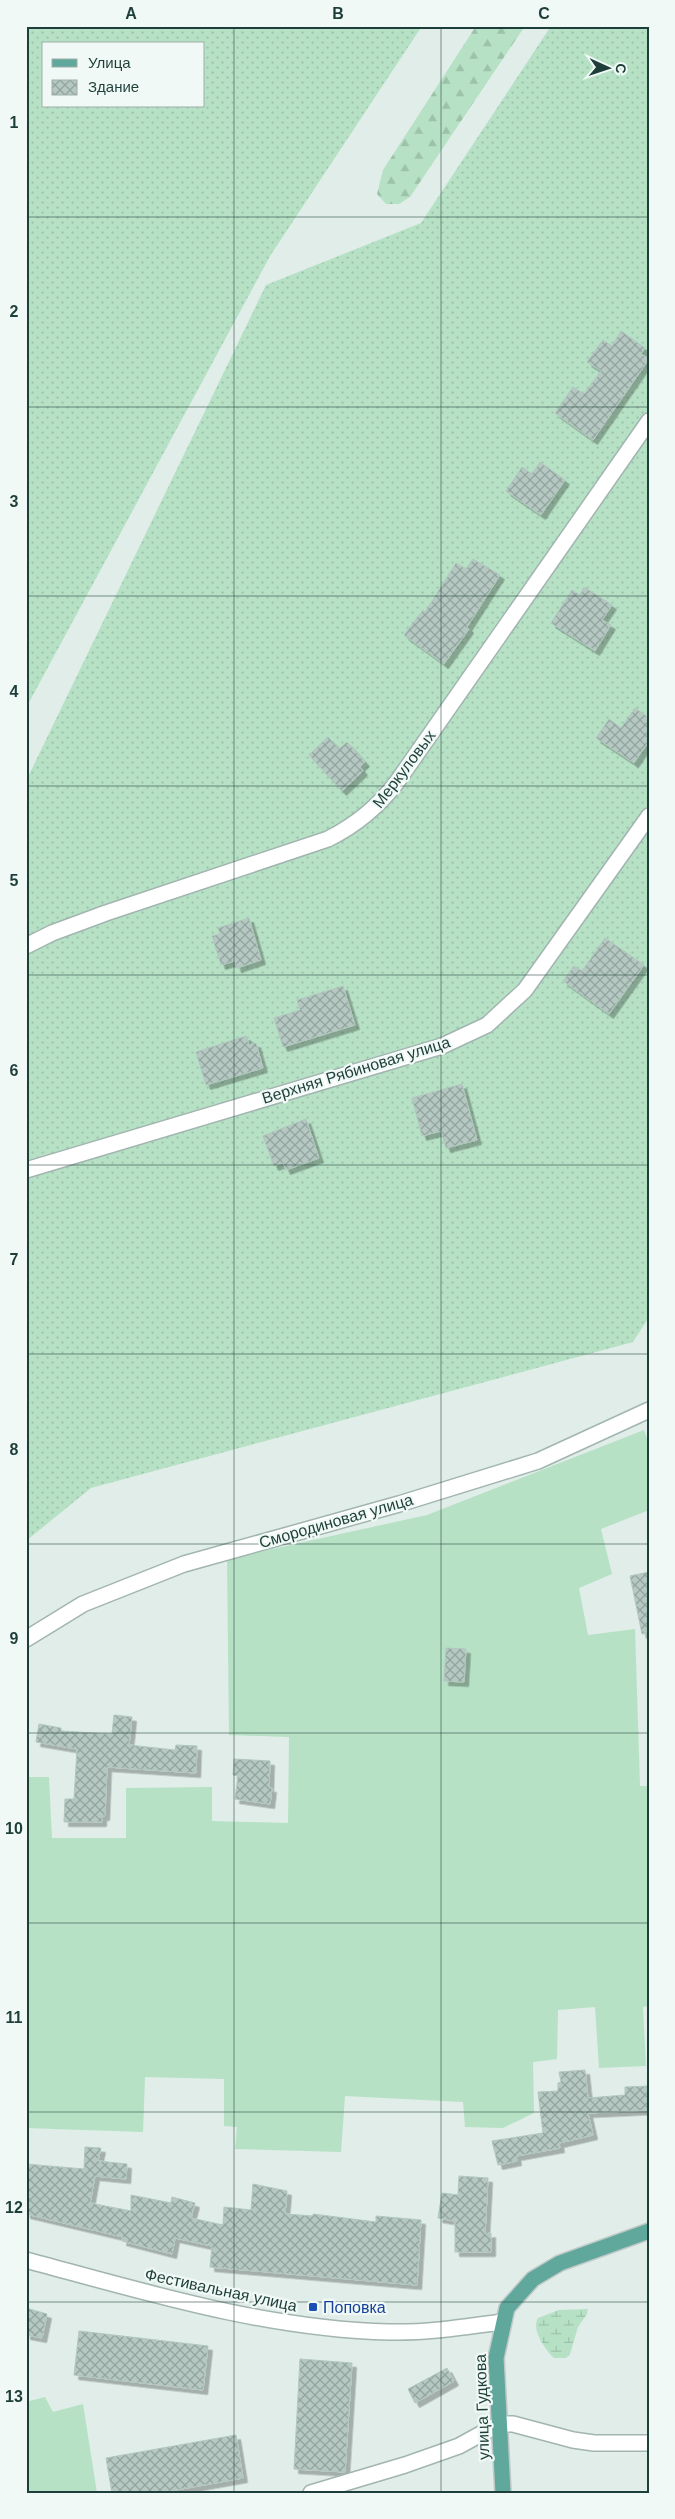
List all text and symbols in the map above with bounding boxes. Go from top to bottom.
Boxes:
text: A [125,5,137,22]
text: B [332,5,344,22]
text: C [538,5,550,22]
legend [42,42,205,108]
north arrow [582,42,632,92]
text: Улица [88,54,131,71]
text: С [613,63,629,74]
text: Здание [88,78,139,95]
text: 1 [10,114,19,131]
text: 2 [10,303,19,320]
text: 3 [10,493,19,510]
text: 4 [10,683,19,700]
street label: Меркуловых [369,727,439,811]
text: 5 [10,872,19,889]
street label: Верхняя Рябиновая улица [260,1033,452,1107]
text: 6 [10,1062,19,1079]
text: 7 [10,1251,19,1268]
text: 8 [10,1441,19,1458]
street label: Смородиновая улица [257,1491,415,1551]
text: 9 [10,1630,19,1647]
text: 10 [5,1820,23,1837]
text: 11 [6,2009,23,2026]
text: 12 [5,2199,23,2216]
street label: Фестивальная улица [143,2266,299,2314]
place label: Поповка [323,2299,386,2316]
marker: Поповка [307,2301,319,2313]
street label: улица Гудкова [472,2354,492,2460]
text: 13 [5,2388,23,2405]

